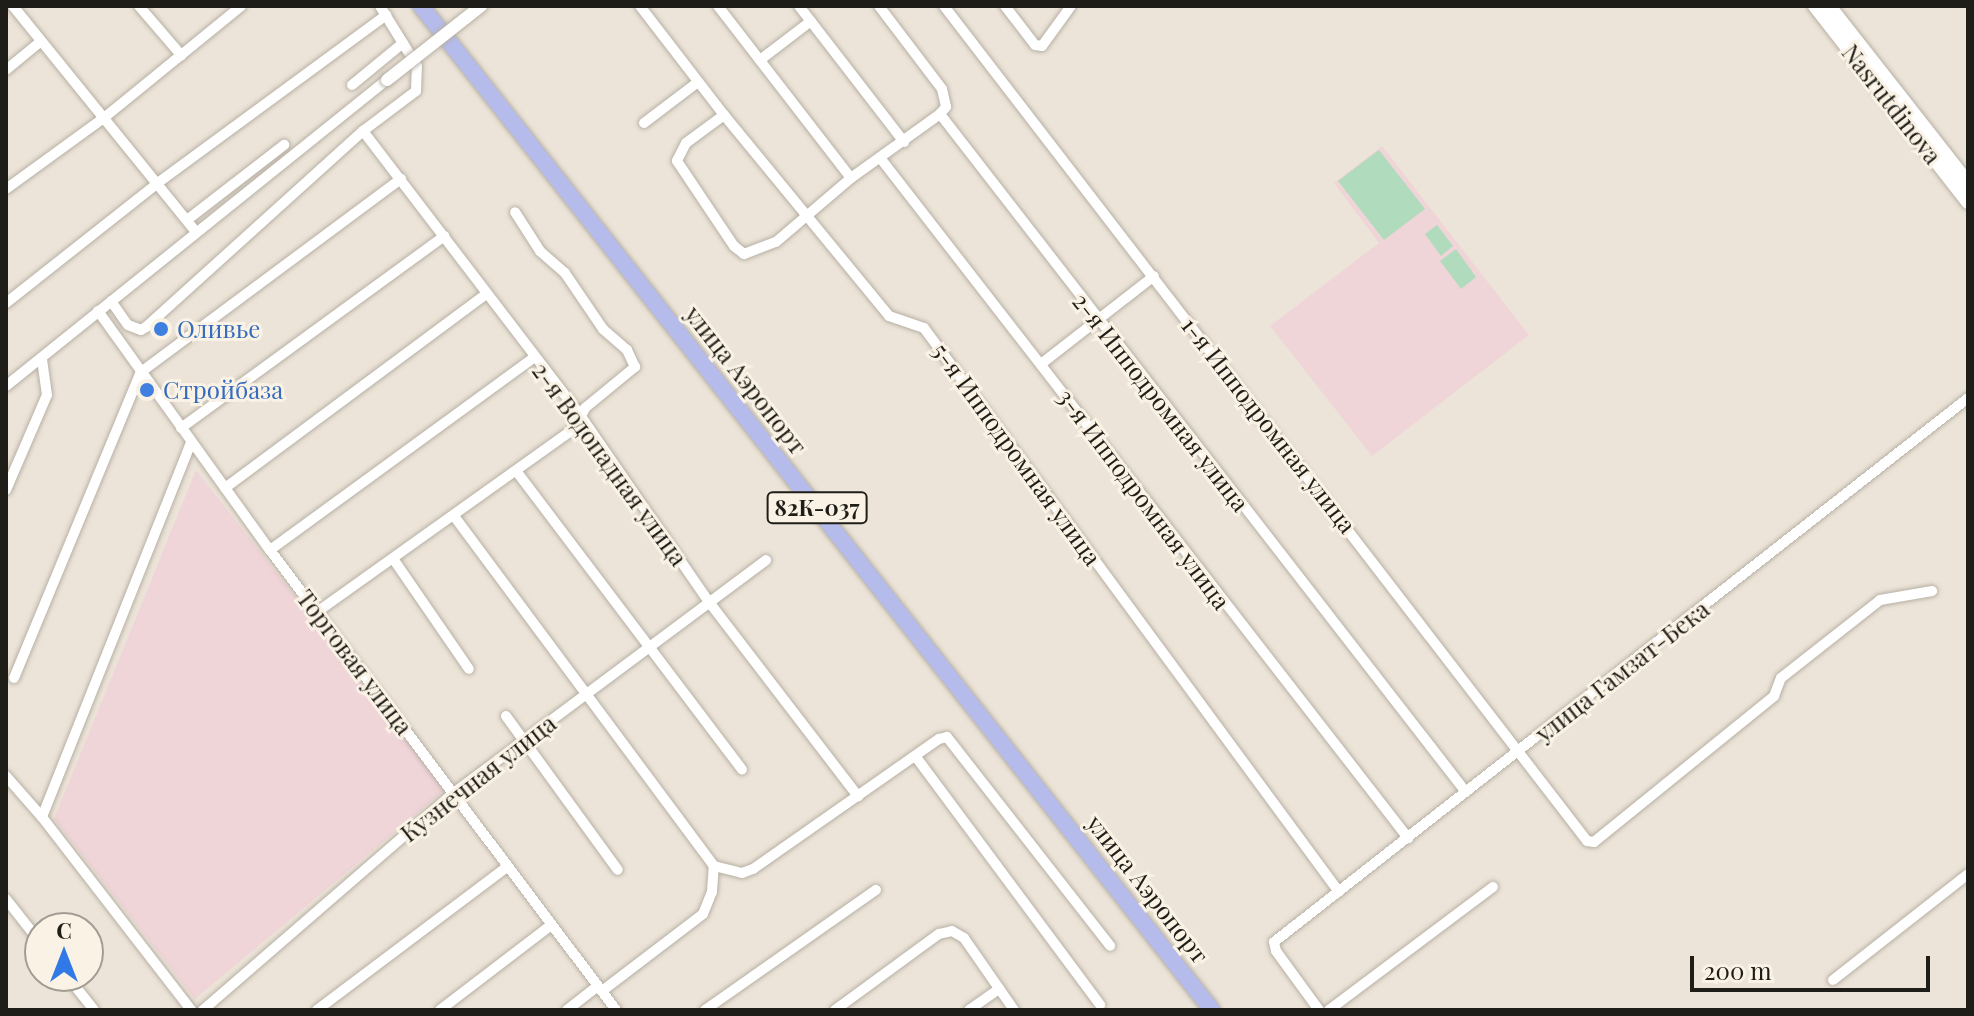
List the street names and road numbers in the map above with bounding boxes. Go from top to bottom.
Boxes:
street label: Nasrutdinova [1836,38,1948,170]
street label: 2-я Ипподромная улица [1067,287,1255,517]
street label: улица Аэропорт [679,300,813,460]
street label: 1-я Ипподромная улица [1176,311,1362,539]
street label: 5-я Ипподромная улица [927,337,1107,571]
street label: 2-я Водопадная улица [527,357,693,571]
street label: 3-я Ипподромная улица [1052,383,1236,615]
road number: 82К-037 [765,490,869,526]
street label: Торговая улица [291,584,419,740]
street label: улица Гамзат-Бека [1529,594,1715,748]
street label: Кузнечная улица [395,708,561,848]
street label: улица Аэропорт [1081,809,1215,969]

